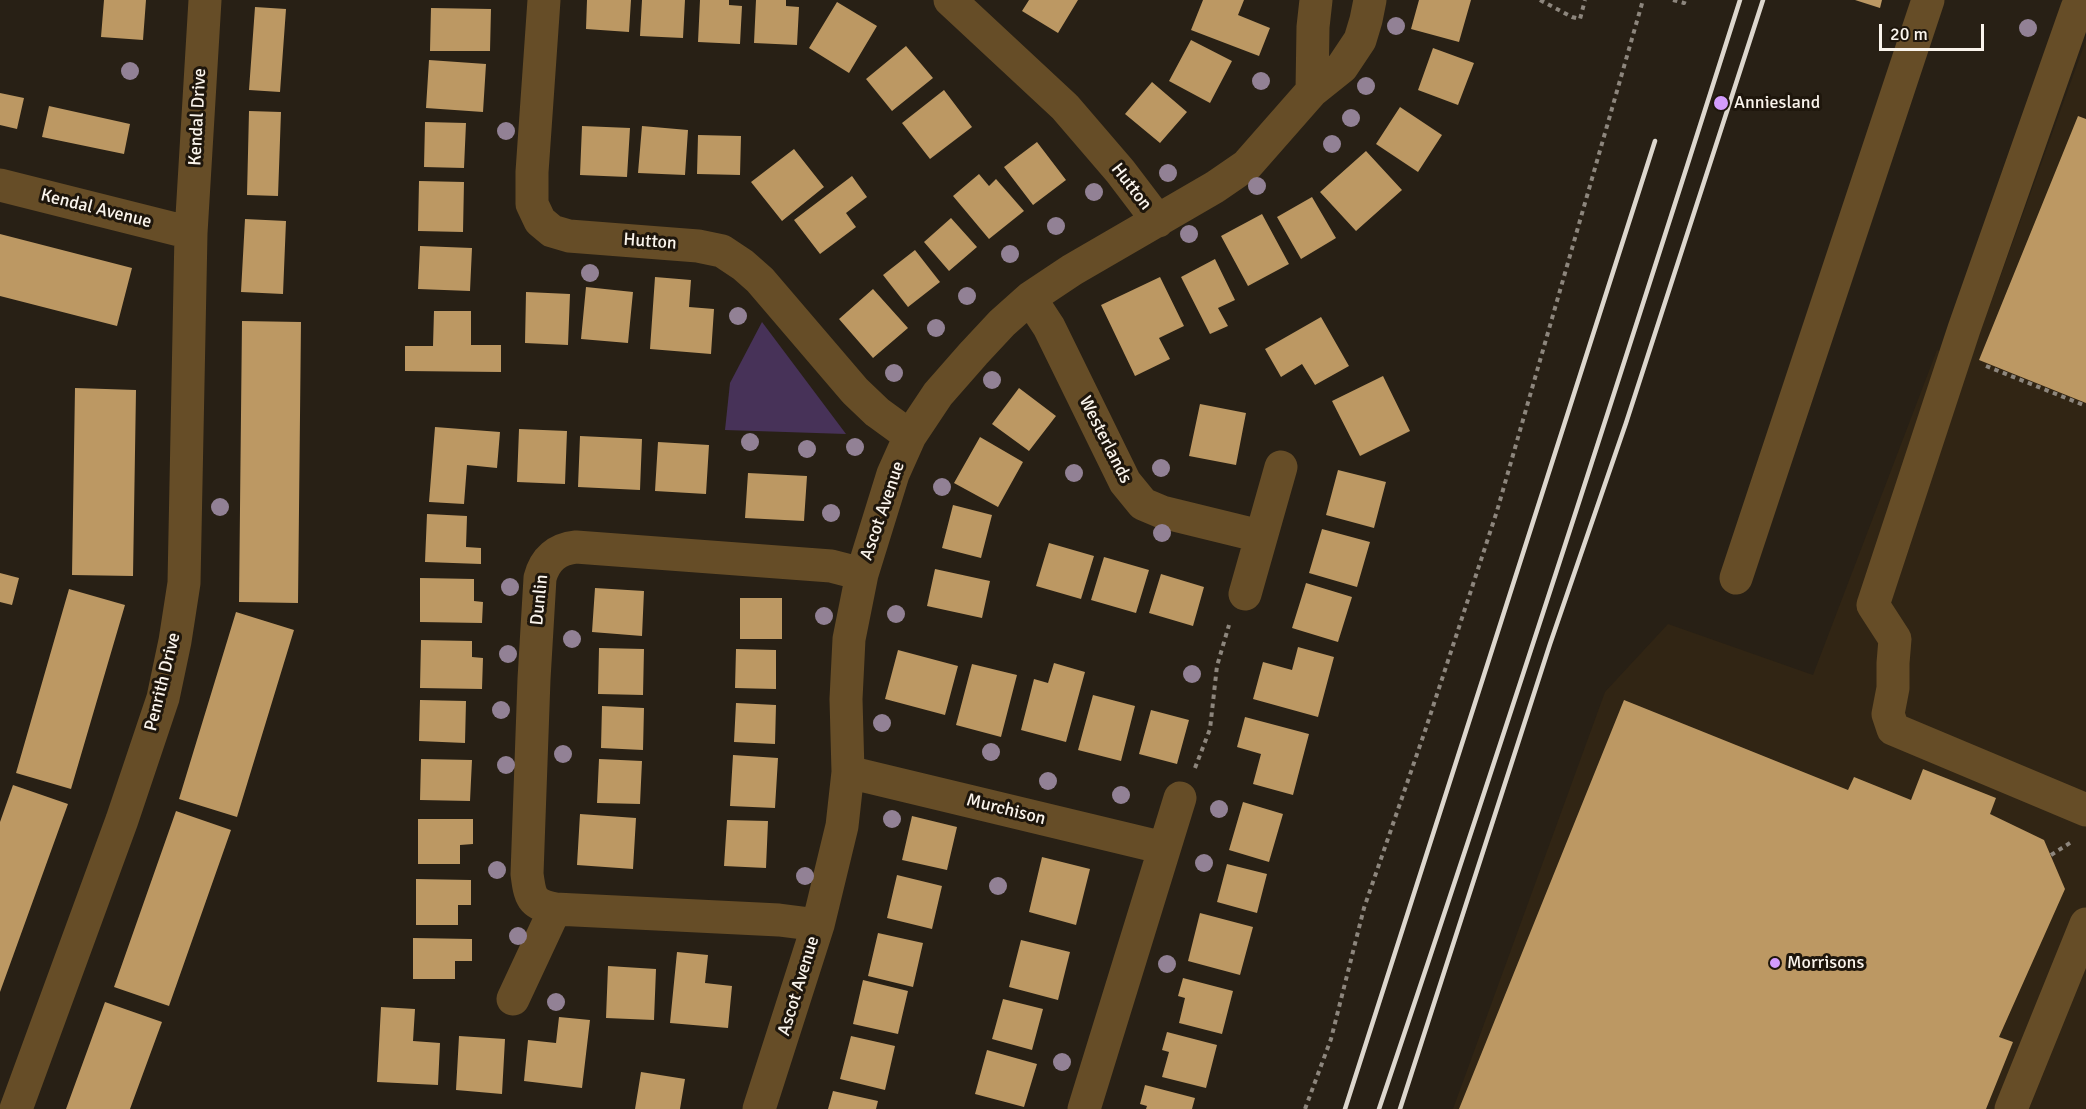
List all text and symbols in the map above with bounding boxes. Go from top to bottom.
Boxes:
scale bar [1882,12,1987,50]
text: 20 m [1890,23,1928,45]
street label: Kendal Drive [185,68,211,166]
place label: Anniesland [1734,92,1820,114]
marker: Anniesland [1712,94,1730,112]
street label: Hutton [1106,159,1156,215]
street label: Kendal Avenue [38,185,154,233]
street label: Hutton [623,229,677,255]
street label: Westerlands [1074,393,1136,487]
street label: Ascot Avenue [856,459,910,563]
street label: Dunlin [527,573,553,627]
street label: Penrith Drive [140,631,186,733]
street label: Murchison [964,790,1048,830]
street label: Ascot Avenue [774,934,824,1038]
place label: Morrisons [1787,952,1864,974]
marker: Morrisons [1768,956,1782,970]

